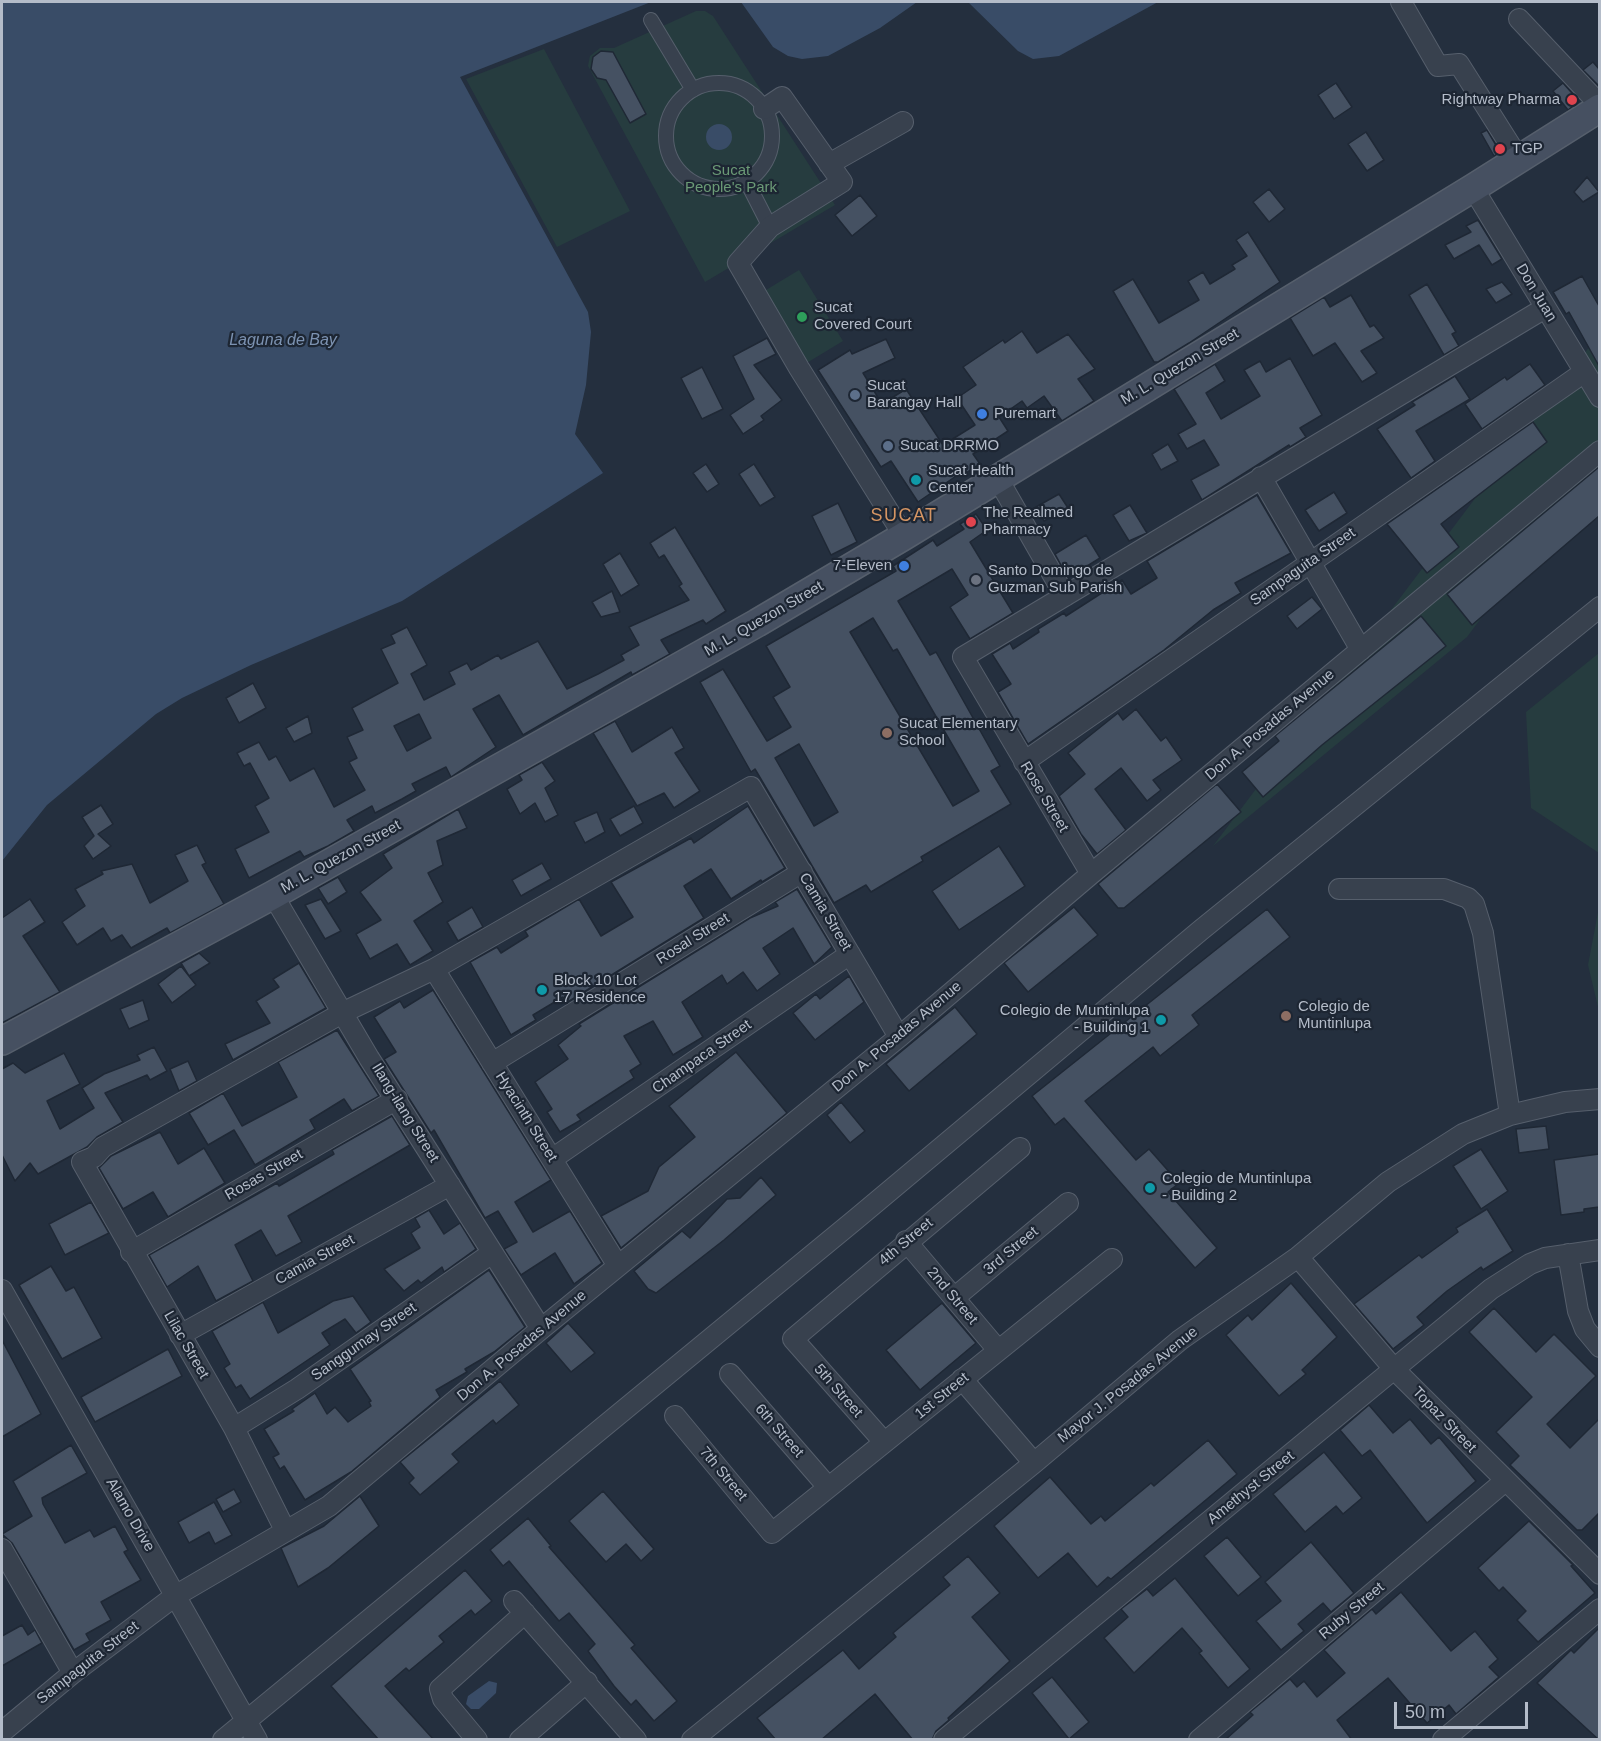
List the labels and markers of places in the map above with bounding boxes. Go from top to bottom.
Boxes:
place label: Rightway Pharma [1442,91,1560,109]
marker: Rightway Pharma [1565,93,1579,107]
place label: TGP [1512,140,1543,158]
marker: TGP [1493,142,1507,156]
place label: Sucat Covered Court [814,299,912,334]
marker: Sucat Covered Court [795,310,809,324]
place label: Sucat Barangay Hall [867,377,961,412]
marker: Sucat Barangay Hall [848,388,862,402]
place label: Puremart [994,405,1056,423]
marker: Puremart [975,407,989,421]
place label: Sucat DRRMO [900,437,999,455]
marker: Sucat DRRMO [881,439,895,453]
place label: Sucat Health Center [928,462,1014,497]
marker: Sucat Health Center [909,473,923,487]
place label: The Realmed Pharmacy [983,504,1073,539]
marker: The Realmed Pharmacy [964,515,978,529]
place label: 7-Eleven [833,557,892,575]
marker: 7-Eleven [897,559,911,573]
place label: Santo Domingo de Guzman Sub Parish [988,562,1122,597]
marker: Santo Domingo de Guzman Sub Parish [969,573,983,587]
place label: Sucat Elementary School [899,715,1017,750]
marker: Sucat Elementary School [880,726,894,740]
place label: Block 10 Lot 17 Residence [554,972,646,1007]
marker: Block 10 Lot 17 Residence [535,983,549,997]
place label: Colegio de Muntinlupa [1298,998,1371,1033]
place label: Colegio de Muntinlupa - Building 1 [1000,1002,1149,1037]
marker: Colegio de Muntinlupa [1279,1009,1293,1023]
marker: Colegio de Muntinlupa - Building 1 [1154,1013,1168,1027]
place label: Colegio de Muntinlupa - Building 2 [1162,1170,1311,1205]
marker: Colegio de Muntinlupa - Building 2 [1143,1181,1157,1195]

